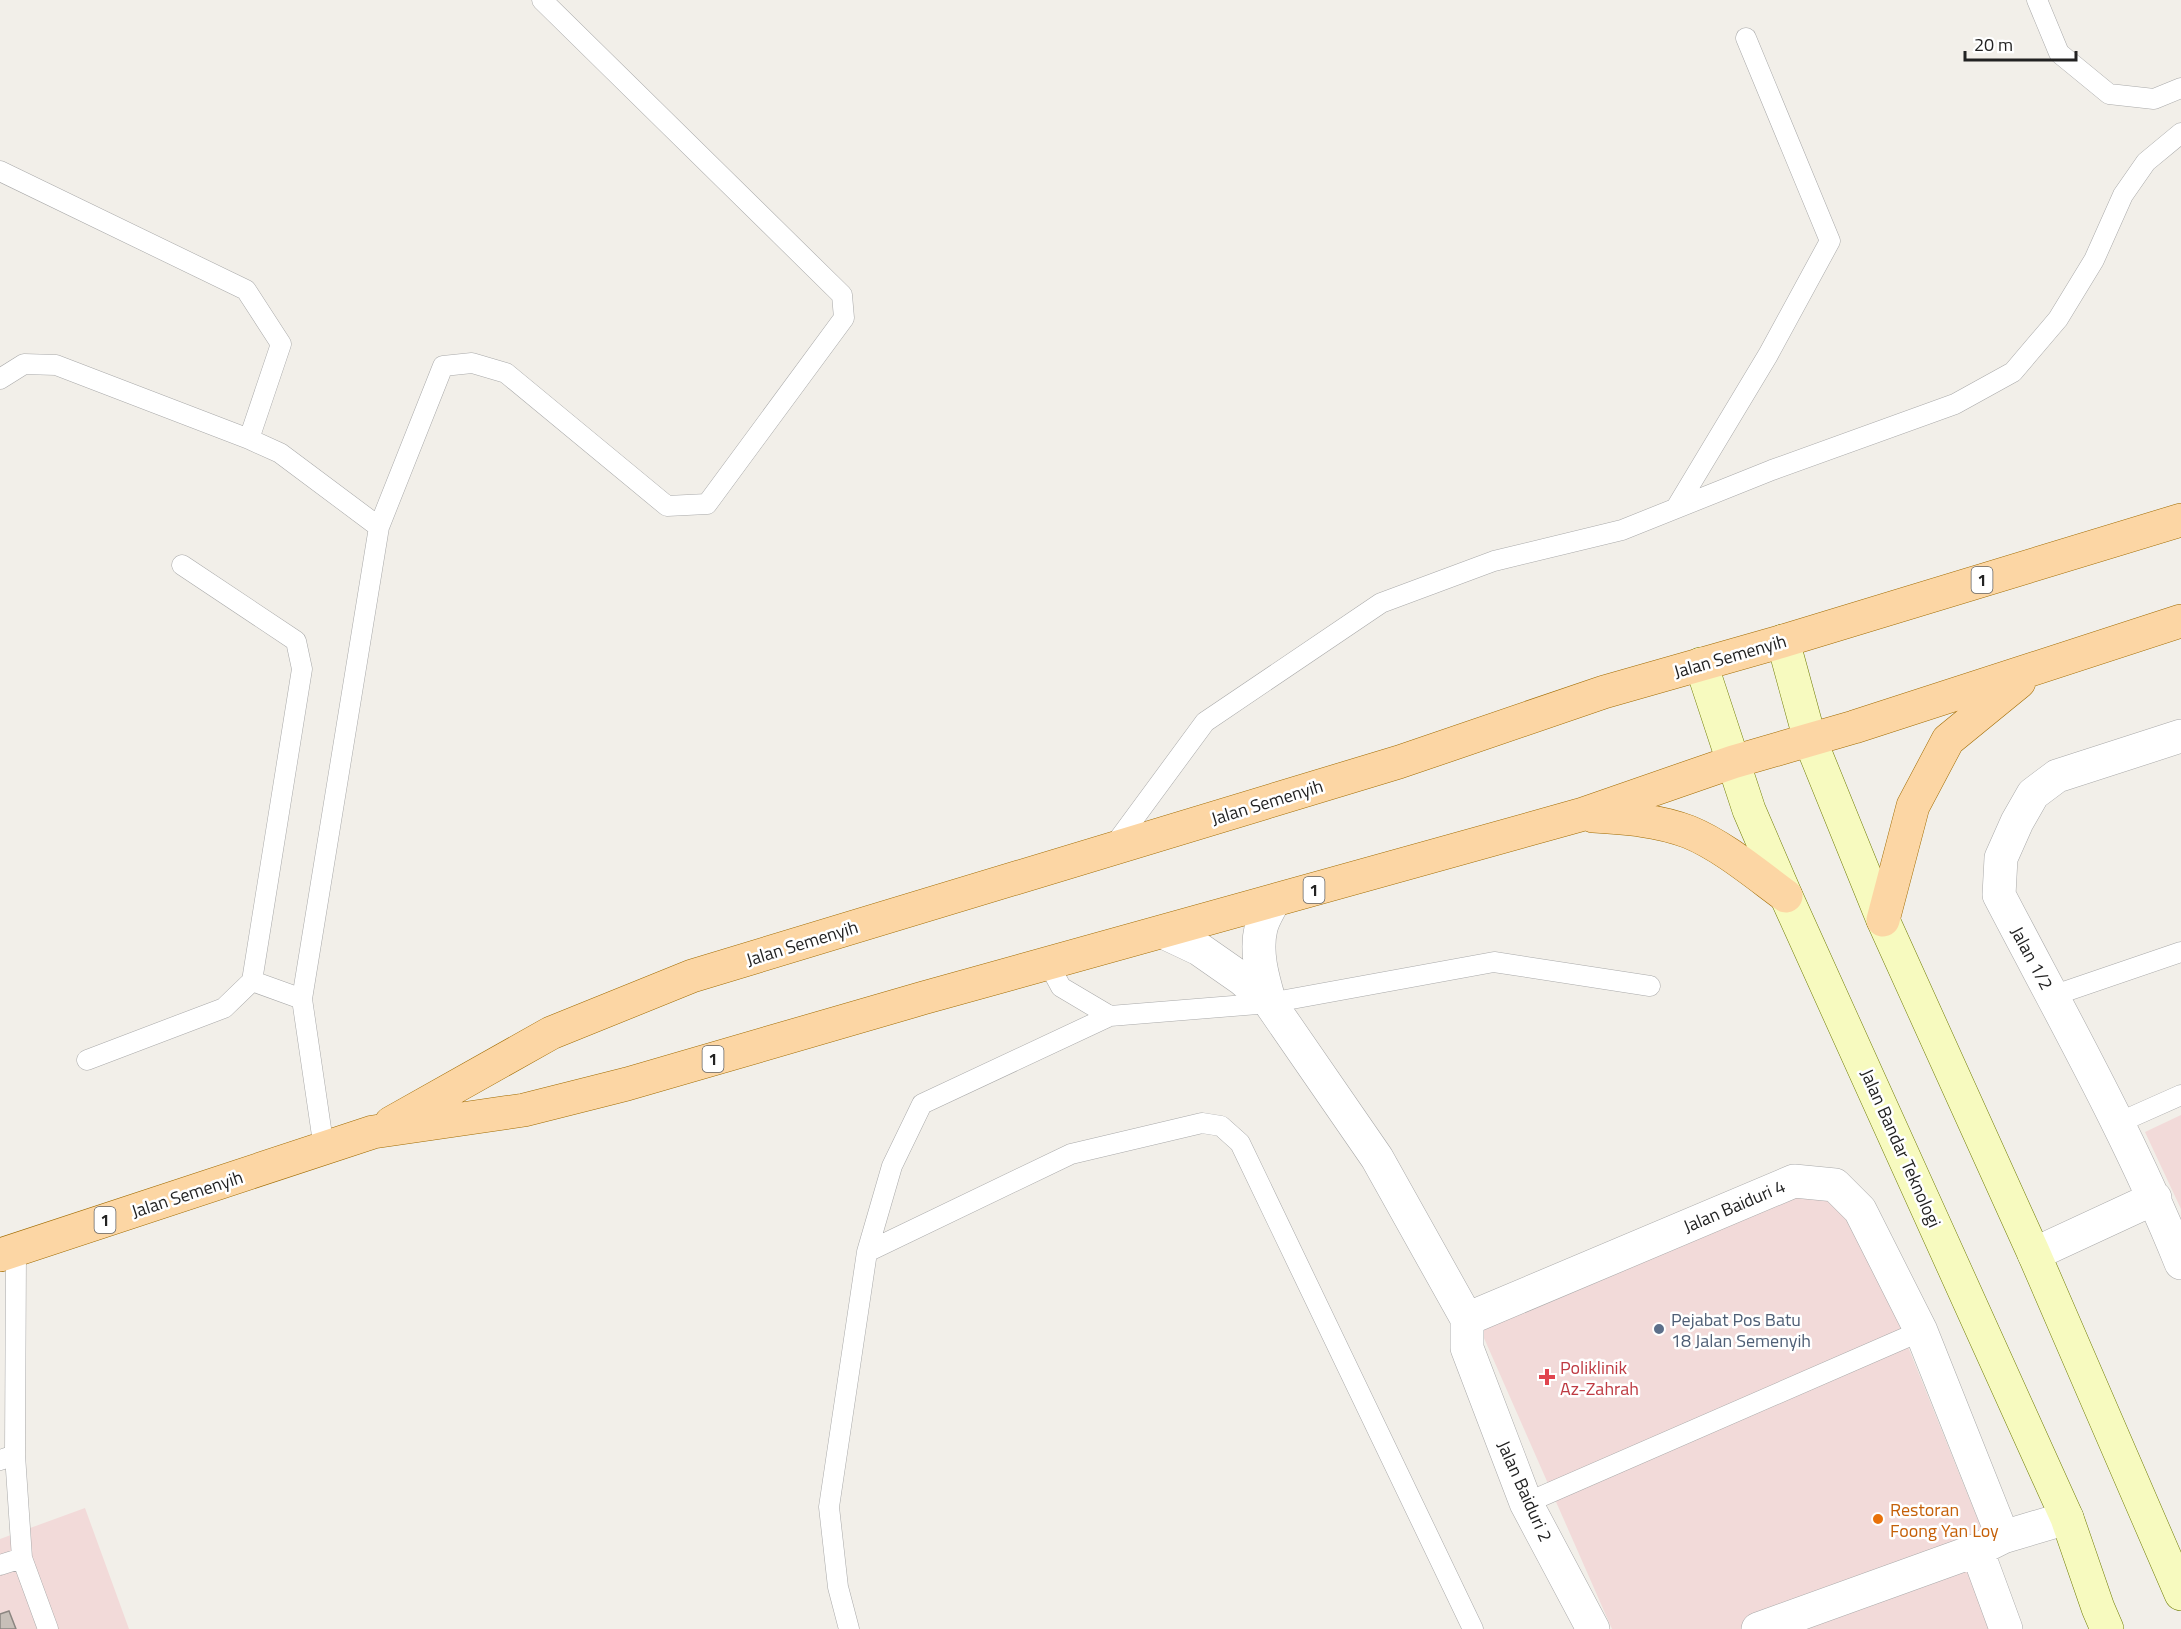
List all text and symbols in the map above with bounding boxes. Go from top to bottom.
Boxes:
scale bar [1965,24,2076,62]
text: 20 m [1974,31,2013,58]
road number: 1 [1972,567,1992,593]
street label: Jalan Semenyih [1671,627,1789,685]
street label: Jalan Semenyih [1208,772,1326,832]
road number: 1 [1304,877,1324,903]
street label: Jalan Semenyih [743,913,861,973]
street label: Jalan 1/2 [2004,921,2060,995]
road number: 1 [702,1046,724,1072]
street label: Jalan Bandar Teknologi [1854,1064,1948,1232]
street label: Jalan Semenyih [128,1163,246,1225]
street label: Jalan Baiduri 4 [1679,1172,1789,1240]
road number: 1 [94,1207,116,1233]
place label: Pejabat Pos Batu 18 Jalan Semenyih [1671,1306,1811,1354]
marker: Pejabat Pos Batu 18 Jalan Semenyih [1652,1322,1666,1336]
place label: Poliklinik Az-Zahrah [1560,1354,1639,1402]
marker: Poliklinik Az-Zahrah [1538,1368,1556,1386]
street label: Jalan Baiduri 2 [1491,1436,1559,1546]
place label: Restoran Foong Yan Loy [1890,1496,1999,1544]
marker: Restoran Foong Yan Loy [1871,1512,1885,1526]

